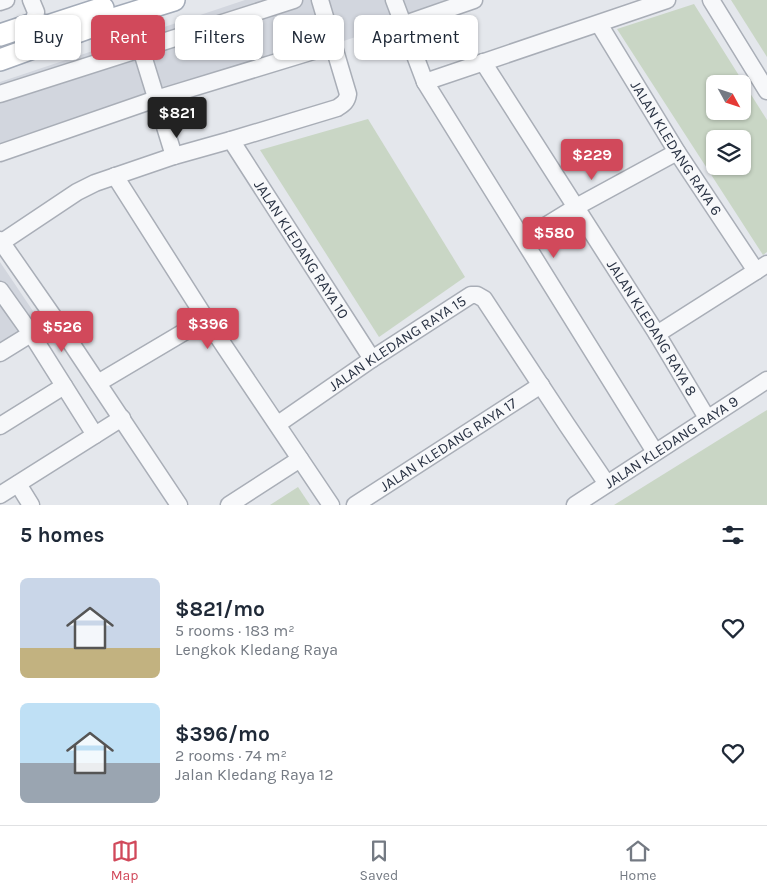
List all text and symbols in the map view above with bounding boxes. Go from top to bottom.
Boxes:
chip: Buy [15,15,81,60]
chip: Rent [91,15,165,60]
chip: Filters [175,15,263,60]
chip: New [273,15,344,60]
chip: Apartment [354,15,478,60]
north arrow [706,75,751,120]
map controls [706,75,751,175]
street label: JALAN KLEDANG RAYA 6 [627,77,726,219]
pin: $821 [147,96,207,139]
text: $821 [159,103,195,122]
button: layers [706,130,751,175]
pin: $229 [562,138,622,181]
text: $229 [572,145,612,164]
street label: JALAN KLEDANG RAYA 10 [250,177,353,322]
pin: $580 [524,216,584,259]
text: $580 [534,223,574,242]
street label: JALAN KLEDANG RAYA 8 [603,256,701,399]
street label: JALAN KLEDANG RAYA 15 [325,292,469,395]
pin: $396 [178,308,238,350]
pin: $526 [32,310,92,353]
text: $396 [188,314,228,333]
text: $526 [42,317,82,336]
street label: JALAN KLEDANG RAYA 9 [601,392,742,492]
street label: JALAN KLEDANG RAYA 17 [376,394,520,496]
icon: filters [719,521,747,549]
text: 5 homes [20,523,105,547]
text: $821/mo [175,597,265,621]
icon: home [60,598,120,658]
icon: heart [719,614,747,642]
text: 5 rooms · 183 m² [175,621,295,640]
text: Lengkok Kledang Raya [175,640,338,659]
text: $396/mo [175,722,270,746]
icon: home [60,723,120,783]
icon: heart [719,739,747,767]
text: 2 rooms · 74 m² [175,746,287,765]
text: Jalan Kledang Raya 12 [175,765,333,784]
tab: Map [111,837,139,884]
tab: Saved [360,837,398,884]
tab: Home [619,837,657,884]

